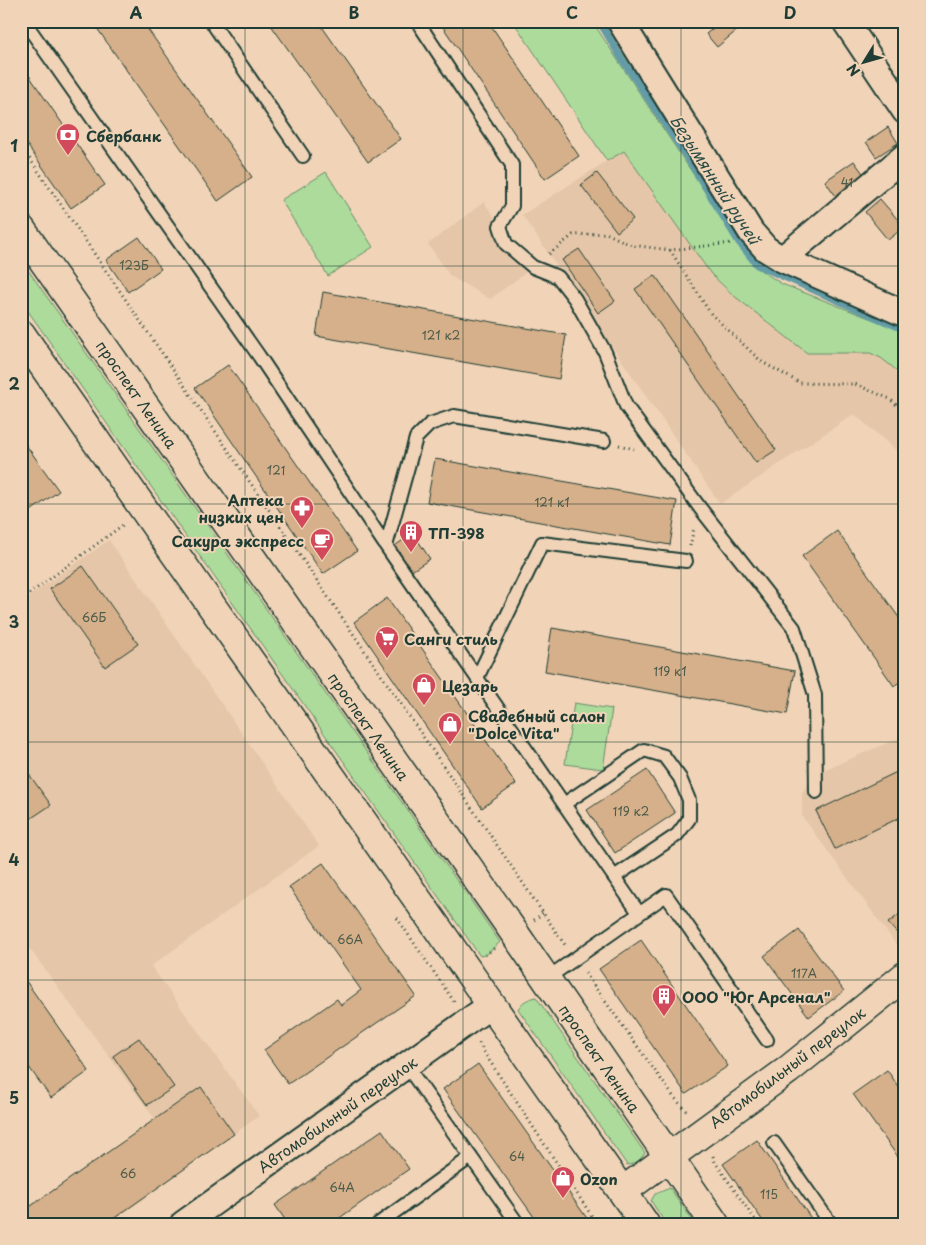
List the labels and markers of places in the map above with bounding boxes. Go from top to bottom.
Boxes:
bank icon: Сбербанк [55,122,81,156]
place label: Сбербанк [86,124,162,147]
place label: Аптека низких цен [198,488,284,528]
pharmacy icon: Аптека низких цен [289,495,315,529]
building icon: ТП-398 [398,519,424,553]
place label: ТП-398 [428,521,485,544]
cafe icon: Сакура экспресс [309,527,335,561]
place label: Сакура экспресс [171,529,304,552]
supermarket icon: Санги стиль [374,625,400,659]
place label: Санги стиль [404,627,498,650]
shop icon: Цезарь [411,672,437,706]
place label: Цезарь [442,674,498,697]
place label: Свадебный салон "Dolce Vita" [468,704,606,744]
shop icon: Свадебный салон "Dolce Vita" [437,711,463,745]
building icon: ООО "Юг Арсенал" [651,983,677,1017]
place label: ООО "Юг Арсенал" [682,985,831,1008]
shop icon: Ozon [550,1165,576,1199]
place label: Ozon [580,1167,618,1190]

